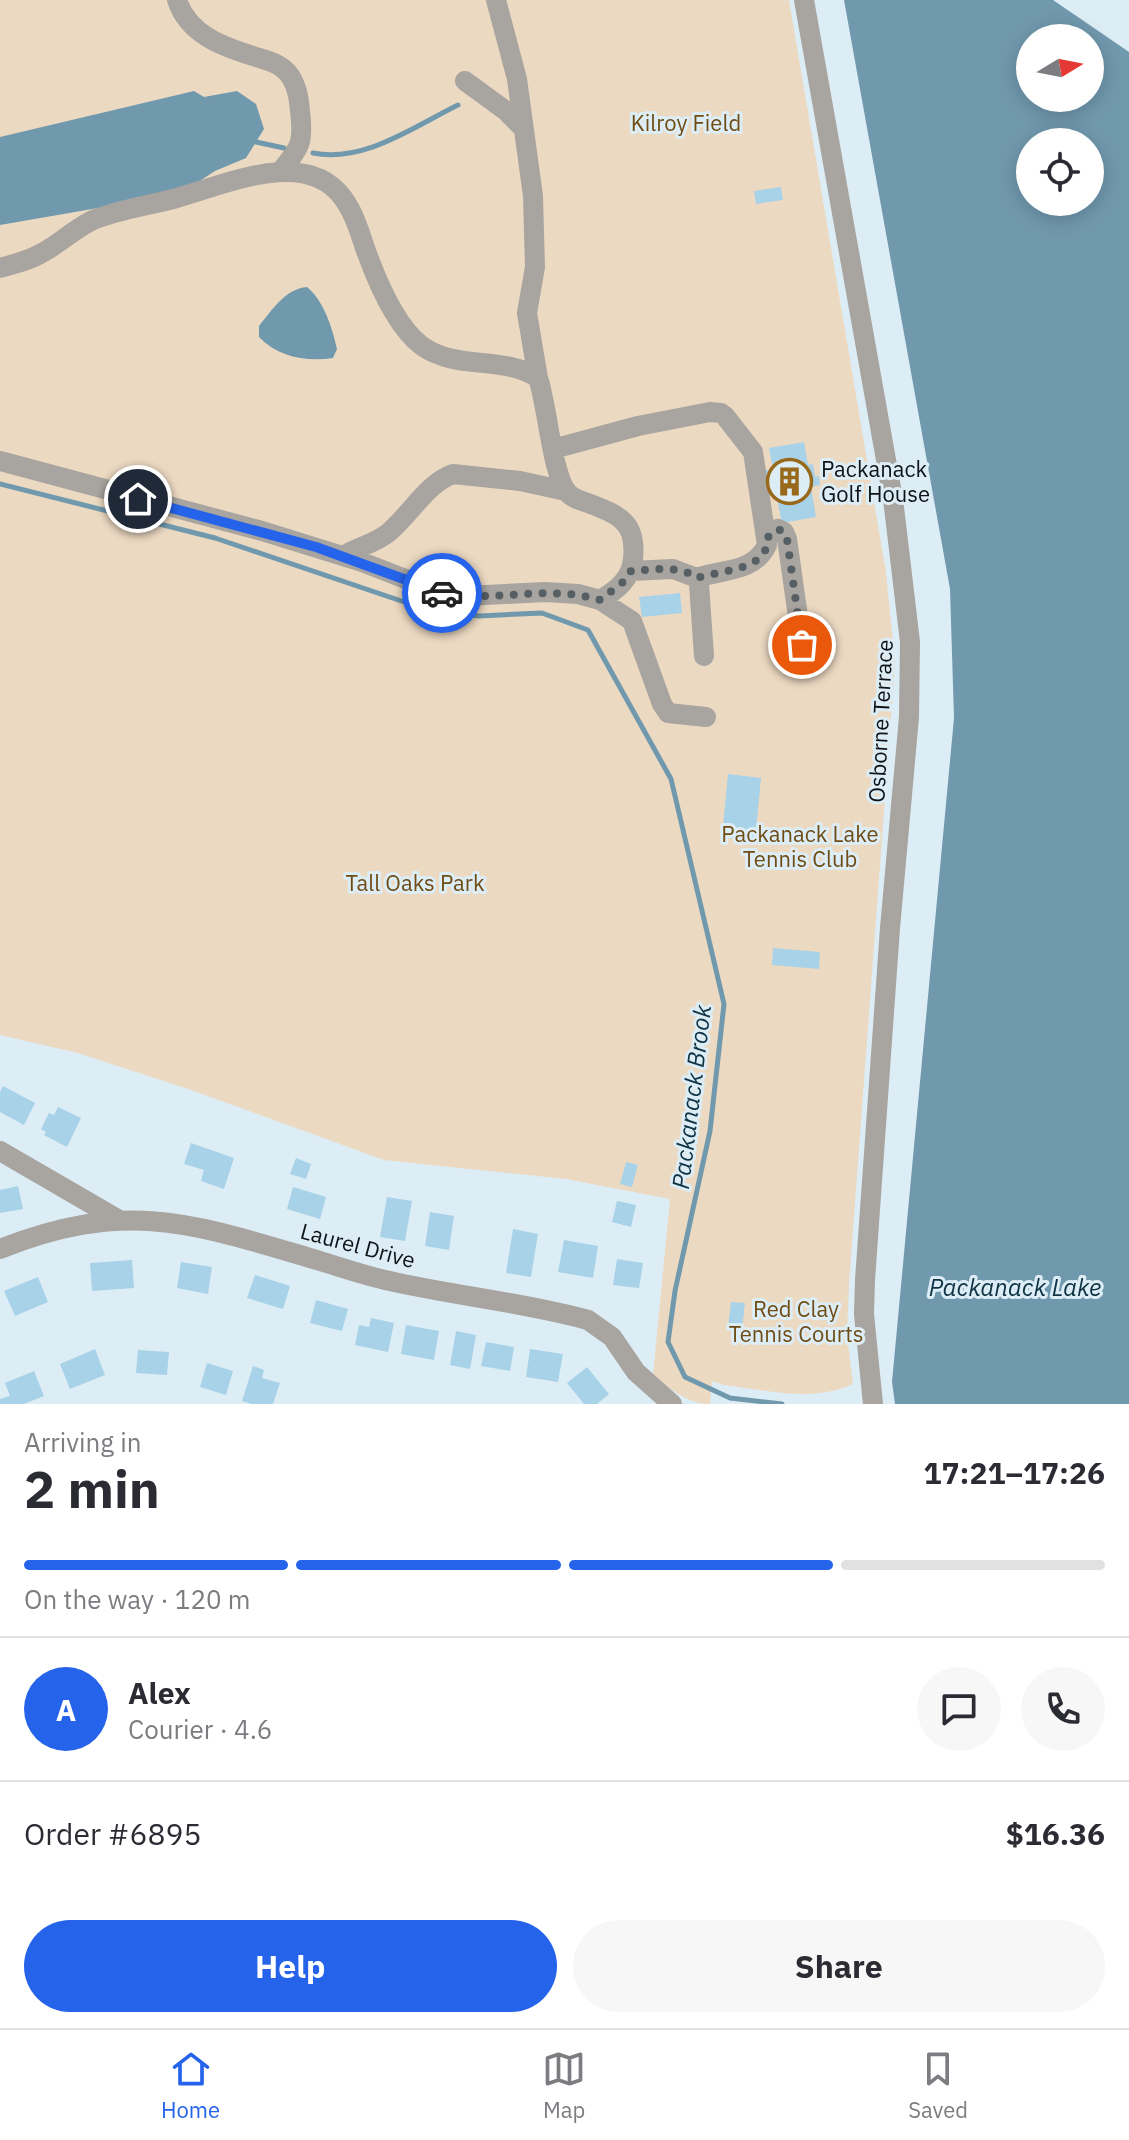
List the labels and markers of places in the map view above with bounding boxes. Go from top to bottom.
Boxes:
place label: Packanack Golf House [821,454,930,508]
building icon: Packanack Golf House [766,457,814,505]
pin [104,465,172,533]
pin [768,611,836,679]

